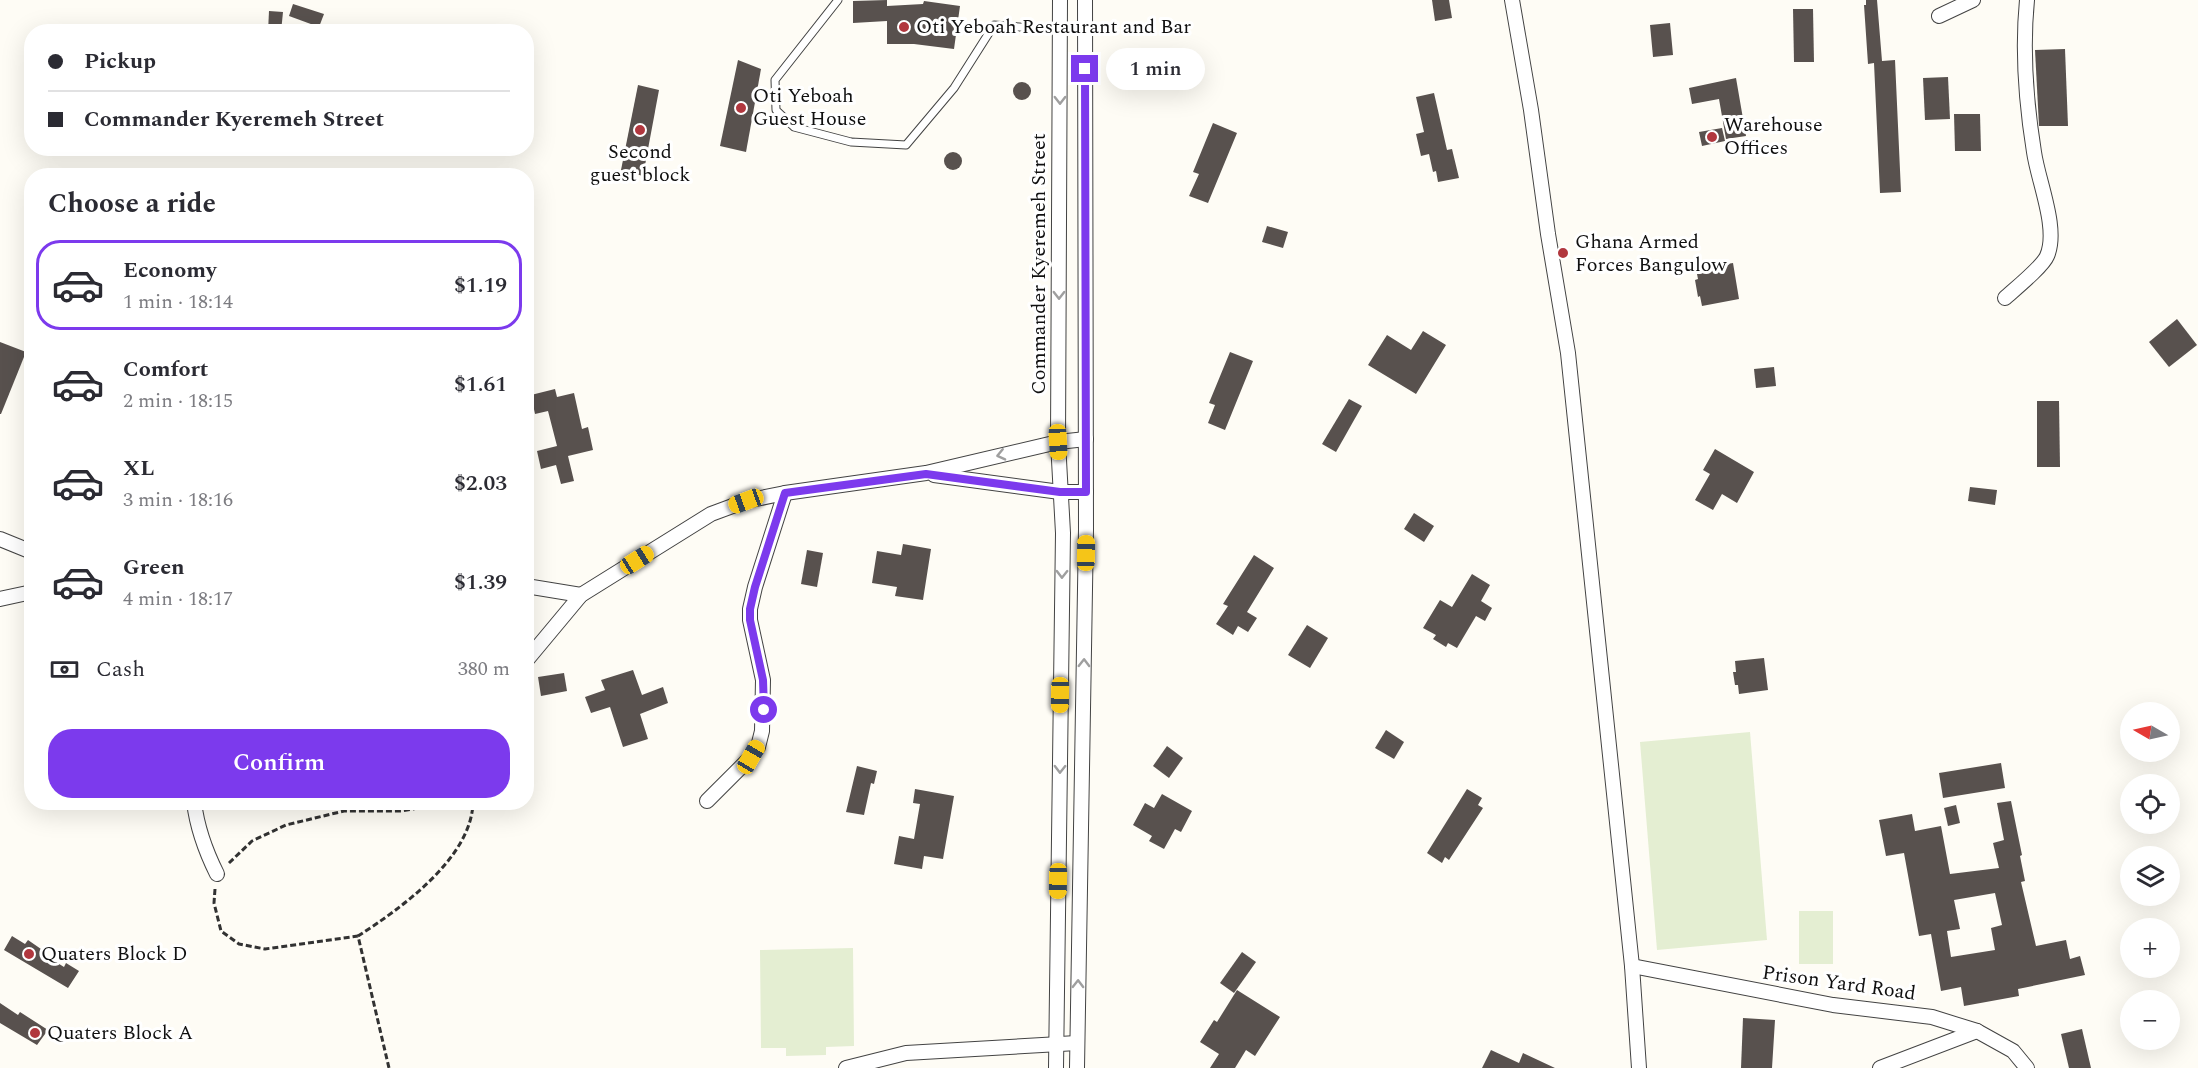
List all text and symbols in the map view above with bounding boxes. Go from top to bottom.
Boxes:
place label: Oti Yeboah Restaurant and Bar [916,12,1191,42]
marker: Oti Yeboah Restaurant and Bar [897,20,911,34]
text: Pickup [84,45,156,78]
callout: 1 min [1106,48,1205,90]
text: 1 min [1130,54,1181,84]
route end [1071,55,1098,82]
place label: Oti Yeboah Guest House [753,81,866,134]
one-way arrow [1054,96,1066,105]
marker: Oti Yeboah Guest House [734,101,748,115]
text: Commander Kyeremeh Street [84,103,384,136]
place label: Warehouse Offices [1724,110,1823,163]
marker: Second guest block [633,123,647,137]
marker: Warehouse Offices [1705,130,1719,144]
street label: Commander Kyeremeh Street [1024,133,1054,395]
place label: Second guest block [589,137,691,190]
text: Choose a ride [48,183,216,225]
place label: Ghana Armed Forces Bangulow [1575,227,1728,280]
marker: Ghana Armed Forces Bangulow [1556,246,1570,260]
text: Economy [123,254,216,287]
icon: car [51,258,105,312]
text: $1.19 [454,269,507,302]
text: 1 min · 18:14 [123,287,233,317]
one-way arrow [1053,291,1065,300]
text: Comfort [123,353,208,386]
icon: car [51,357,105,411]
text: $1.61 [454,368,507,401]
text: 2 min · 18:15 [123,386,233,416]
car [1048,424,1068,460]
one-way arrow [996,448,1006,461]
text: XL [123,452,154,485]
icon: car [51,456,105,510]
text: $2.03 [454,467,507,500]
text: 3 min · 18:16 [123,485,233,515]
car [726,486,766,516]
car [1077,535,1095,571]
car [617,543,657,577]
text: Green [123,551,185,584]
icon: car [51,555,105,609]
text: $1.39 [454,566,507,599]
one-way arrow [1056,570,1068,579]
text: 4 min · 18:17 [123,584,233,614]
icon: cash [48,653,81,686]
text: Cash [96,653,145,686]
text: 380 m [458,654,510,684]
one-way arrow [1078,659,1090,668]
car [1051,677,1069,713]
route start [750,696,777,723]
north arrow [2120,702,2180,762]
map controls [2120,702,2180,1050]
button: Confirm [48,729,510,798]
car [734,737,768,777]
one-way arrow [1053,765,1066,774]
button: locate [2120,774,2180,834]
button: layers [2120,846,2180,906]
car [1049,863,1067,899]
button: + [2120,918,2180,978]
place label: Quaters Block D [41,939,187,969]
marker: Quaters Block D [22,947,36,961]
street label: Prison Yard Road [1760,957,1918,1009]
one-way arrow [1072,980,1084,989]
button: − [2120,990,2180,1050]
place label: Quaters Block A [47,1018,193,1048]
marker: Quaters Block A [28,1026,42,1040]

